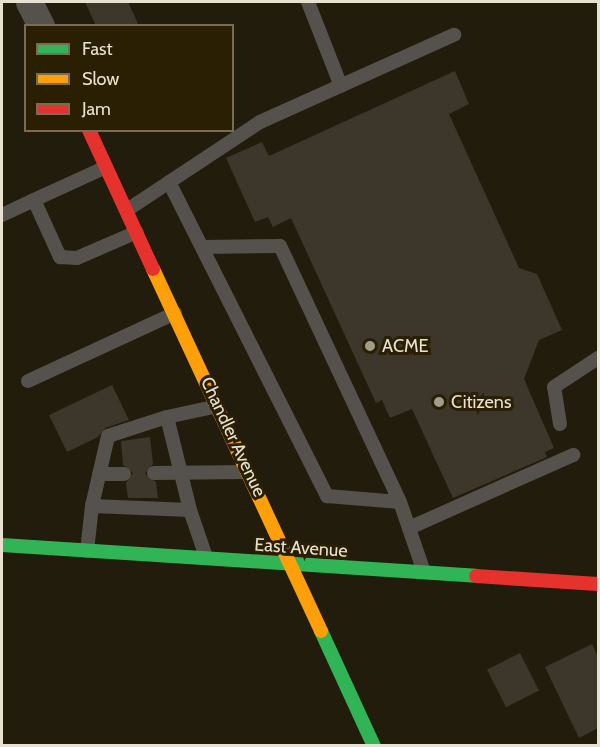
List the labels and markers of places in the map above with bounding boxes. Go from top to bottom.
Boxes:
place label: ACME [382,335,428,357]
marker: ACME [363,339,377,353]
place label: Citizens [451,391,511,413]
marker: Citizens [432,395,446,409]

